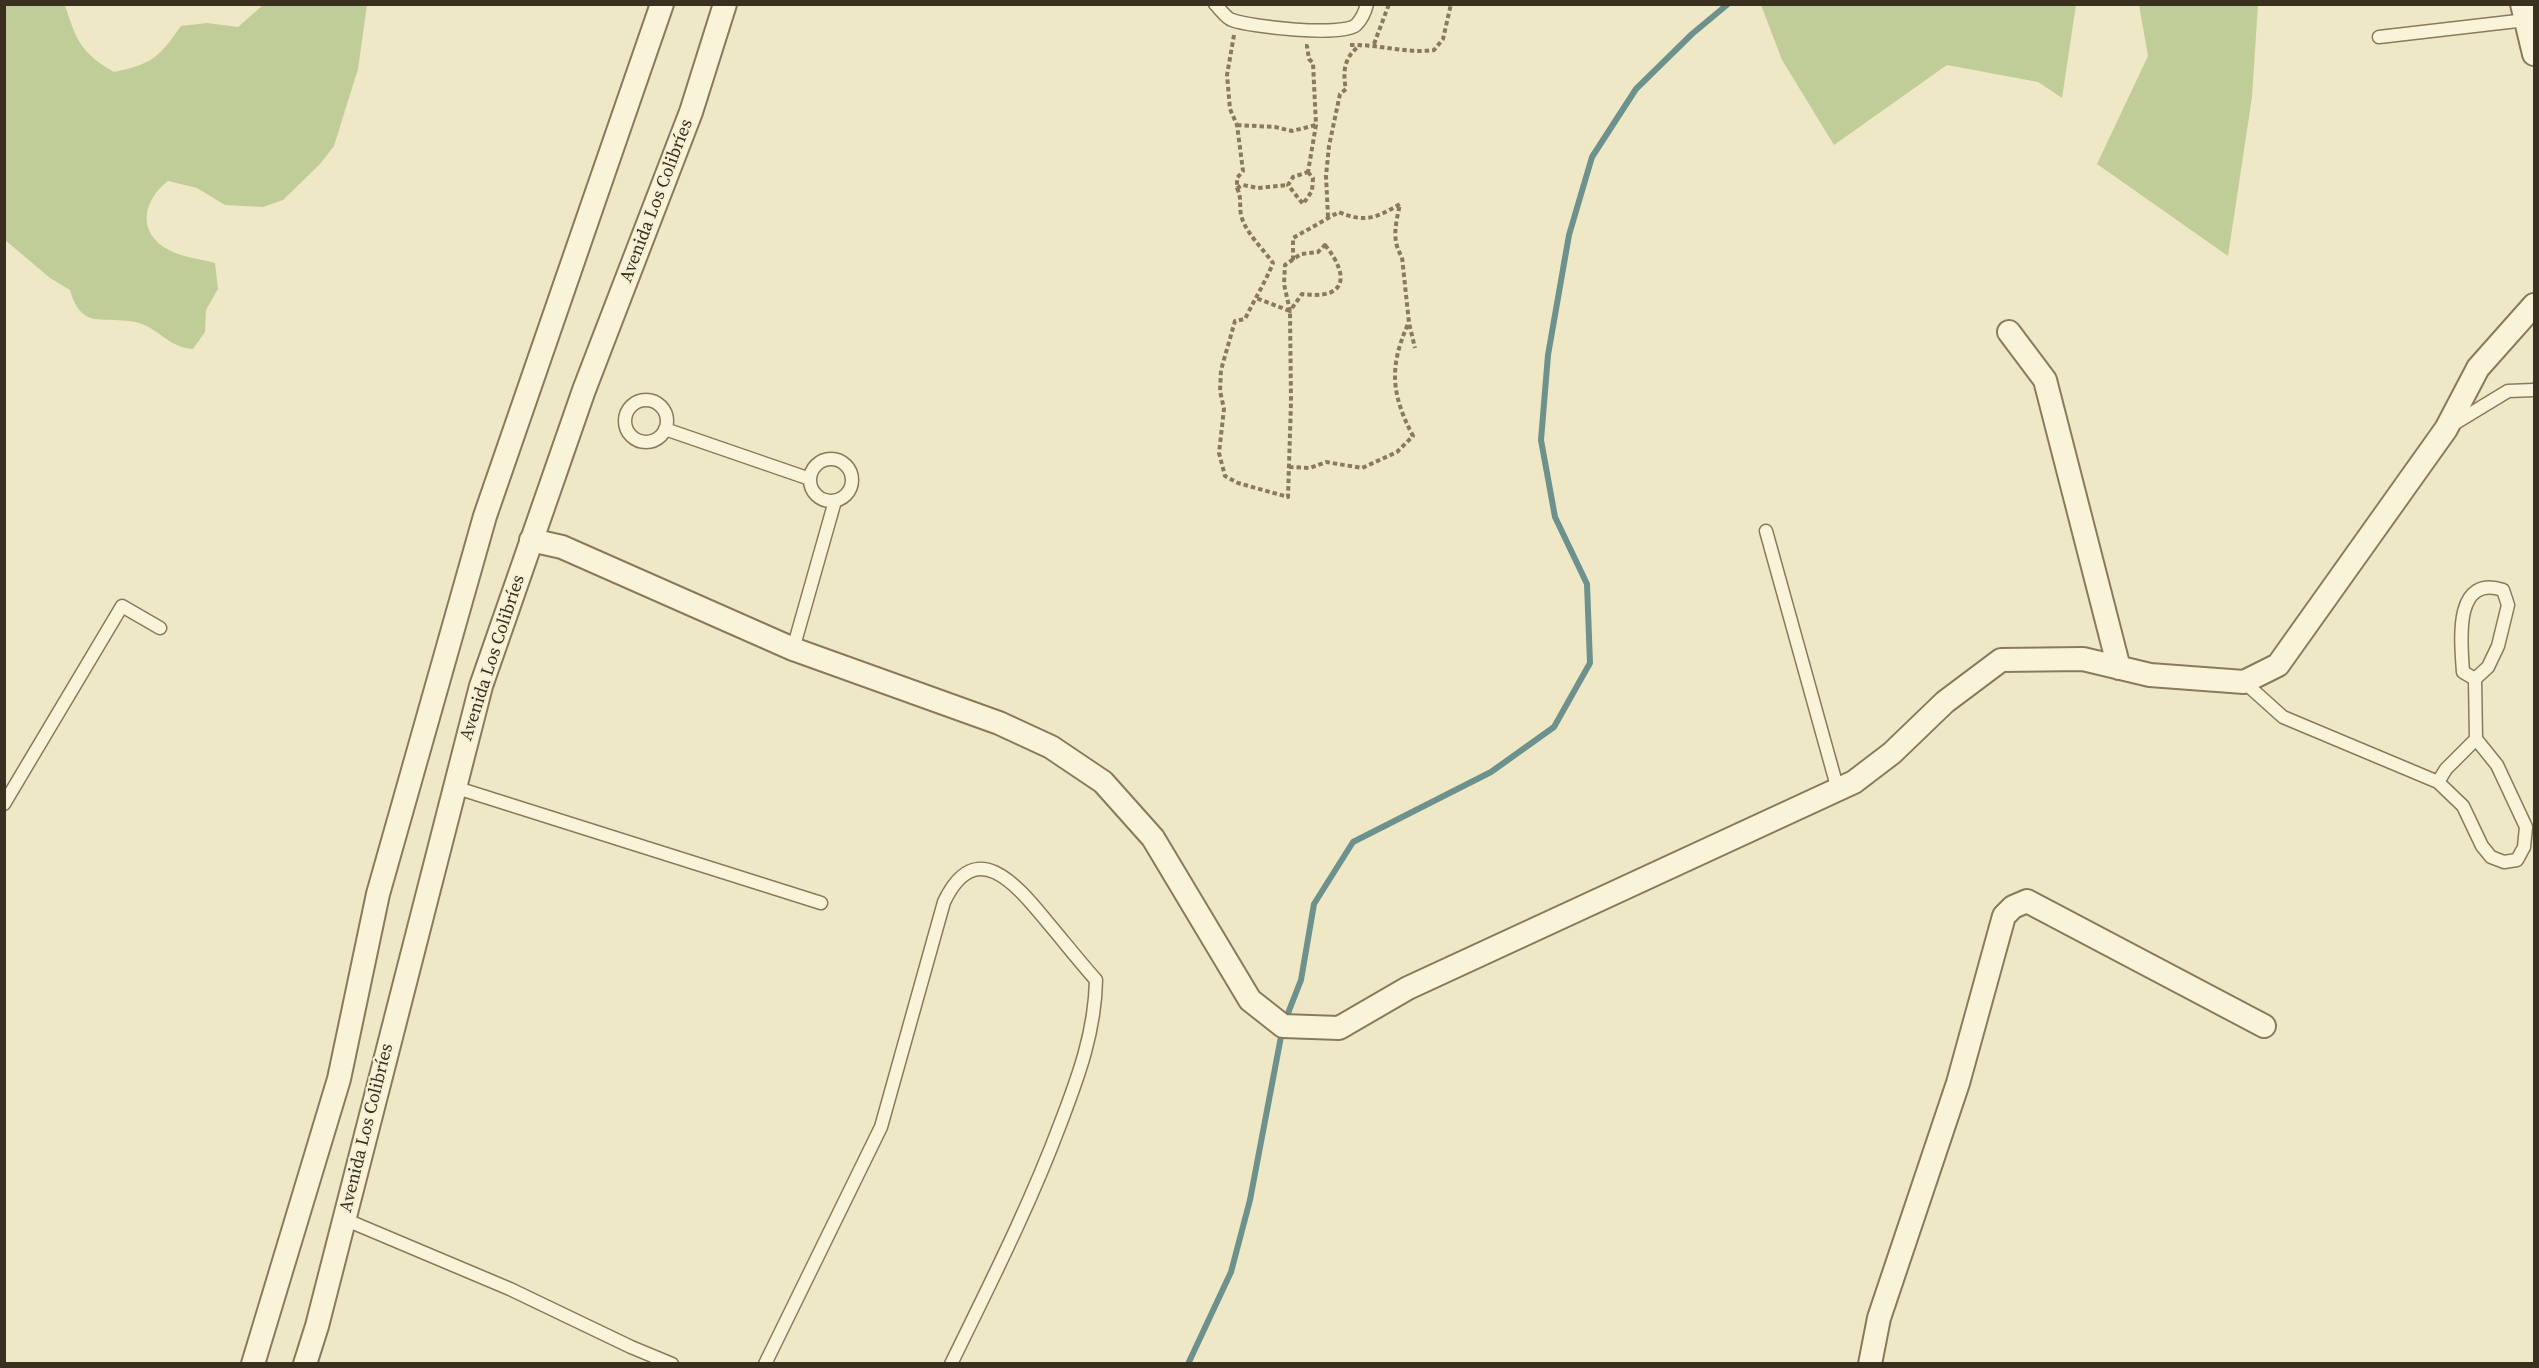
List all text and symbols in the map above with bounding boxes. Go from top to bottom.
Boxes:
street label: Avenida Los Colibríes [616,116,698,286]
street label: Avenida Los Colibríes [456,572,530,744]
street label: Avenida Los Colibríes [336,1041,398,1215]

